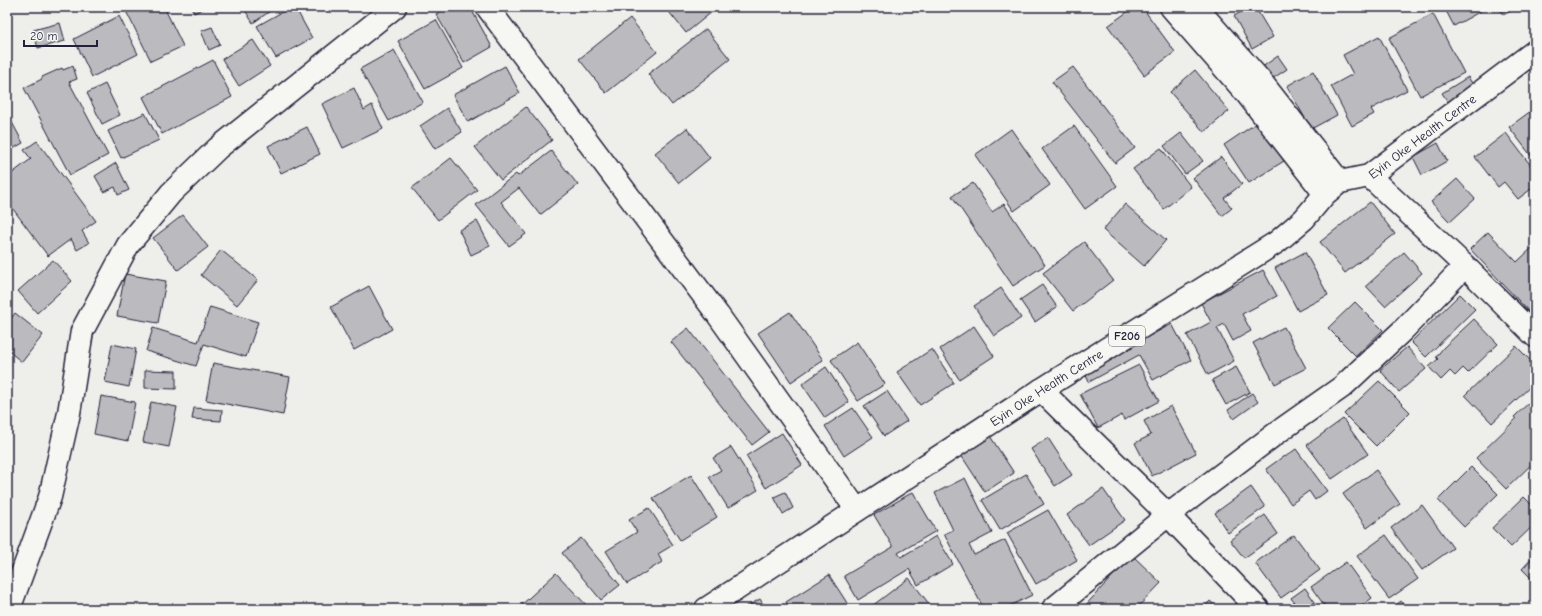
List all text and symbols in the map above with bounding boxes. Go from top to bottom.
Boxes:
scale bar [24,22,97,48]
text: 20 m [30,29,58,43]
street label: Eyin Oke Health Centre [1365,91,1479,182]
road number: F206 [1109,326,1145,346]
street label: Eyin Oke Health Centre [987,346,1106,429]

